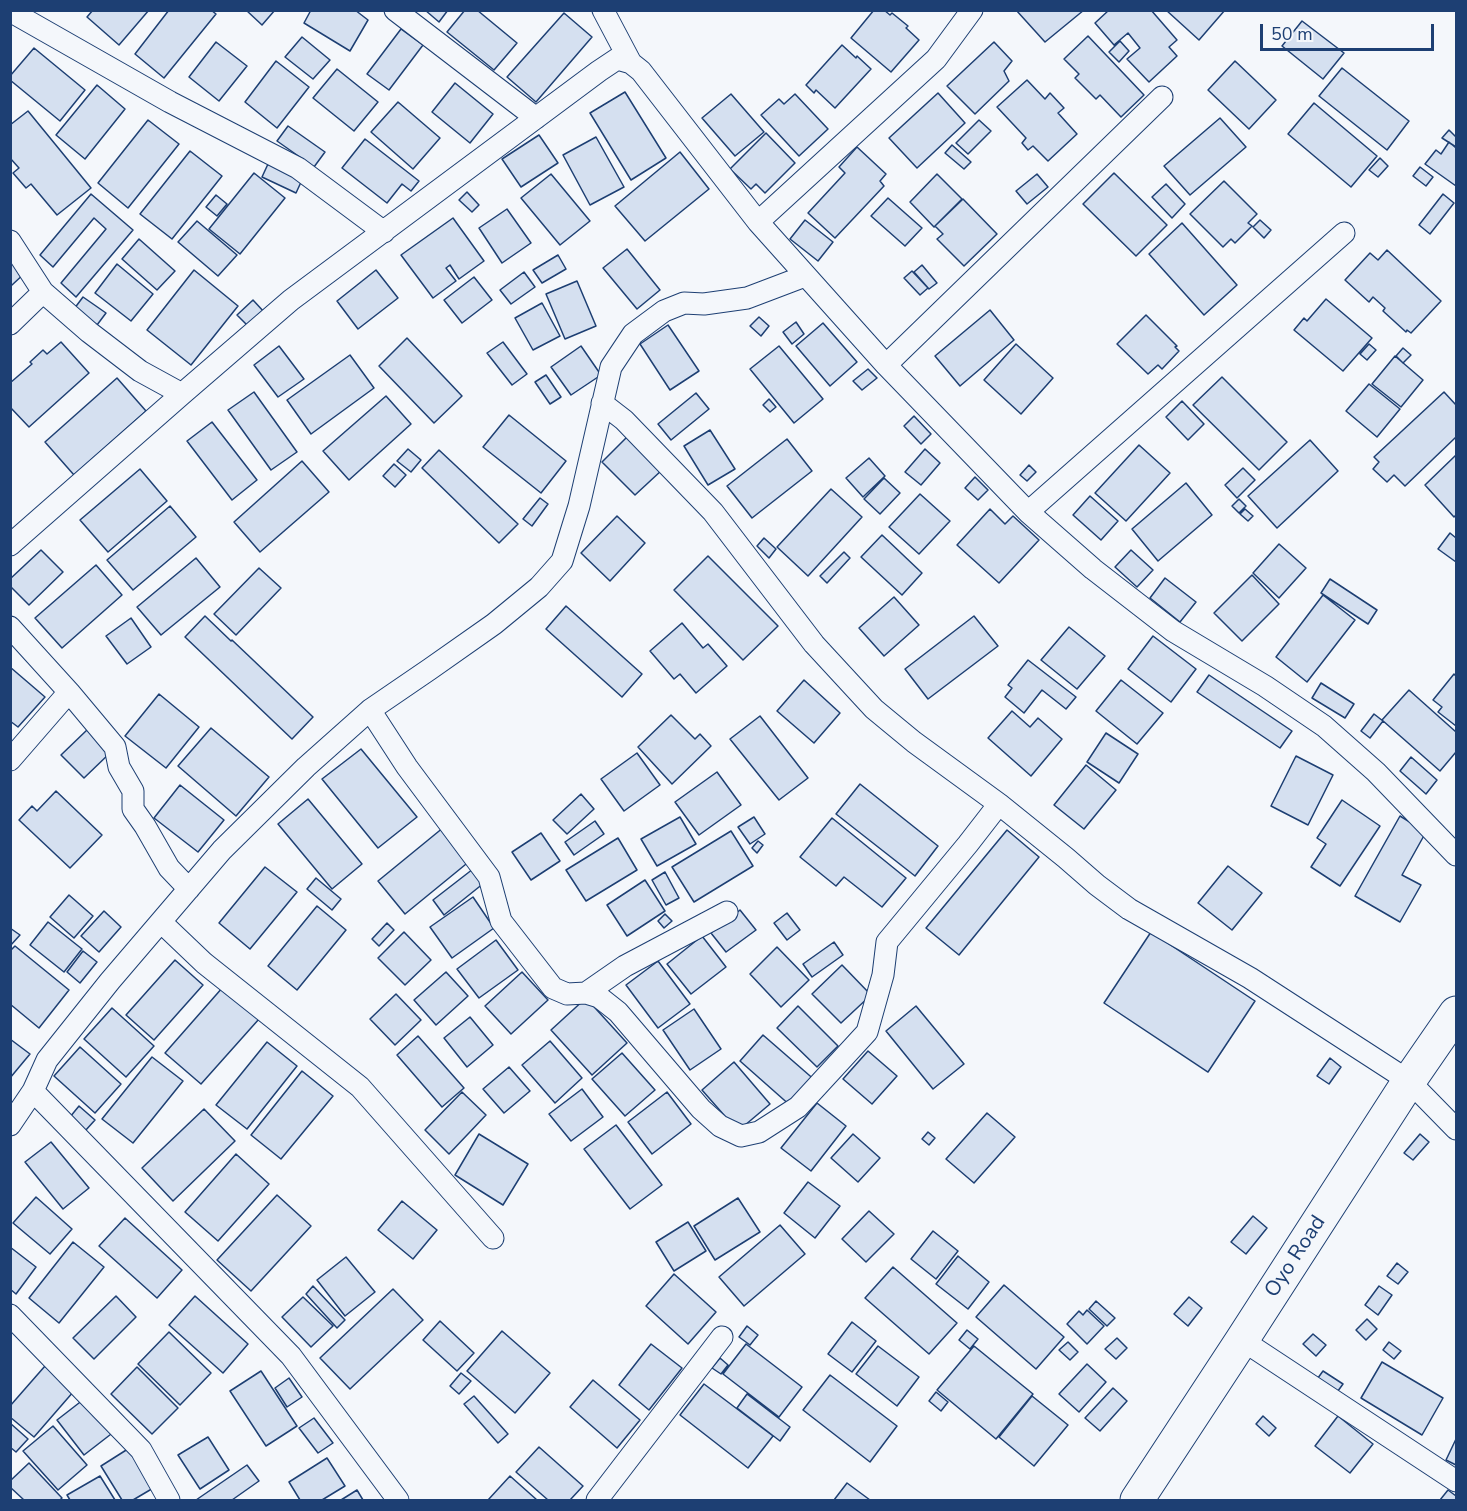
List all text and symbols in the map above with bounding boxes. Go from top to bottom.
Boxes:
scale bar [1263,12,1437,50]
text: 50 m [1271,22,1313,46]
street label: Oyo Road [1260,1211,1332,1303]

